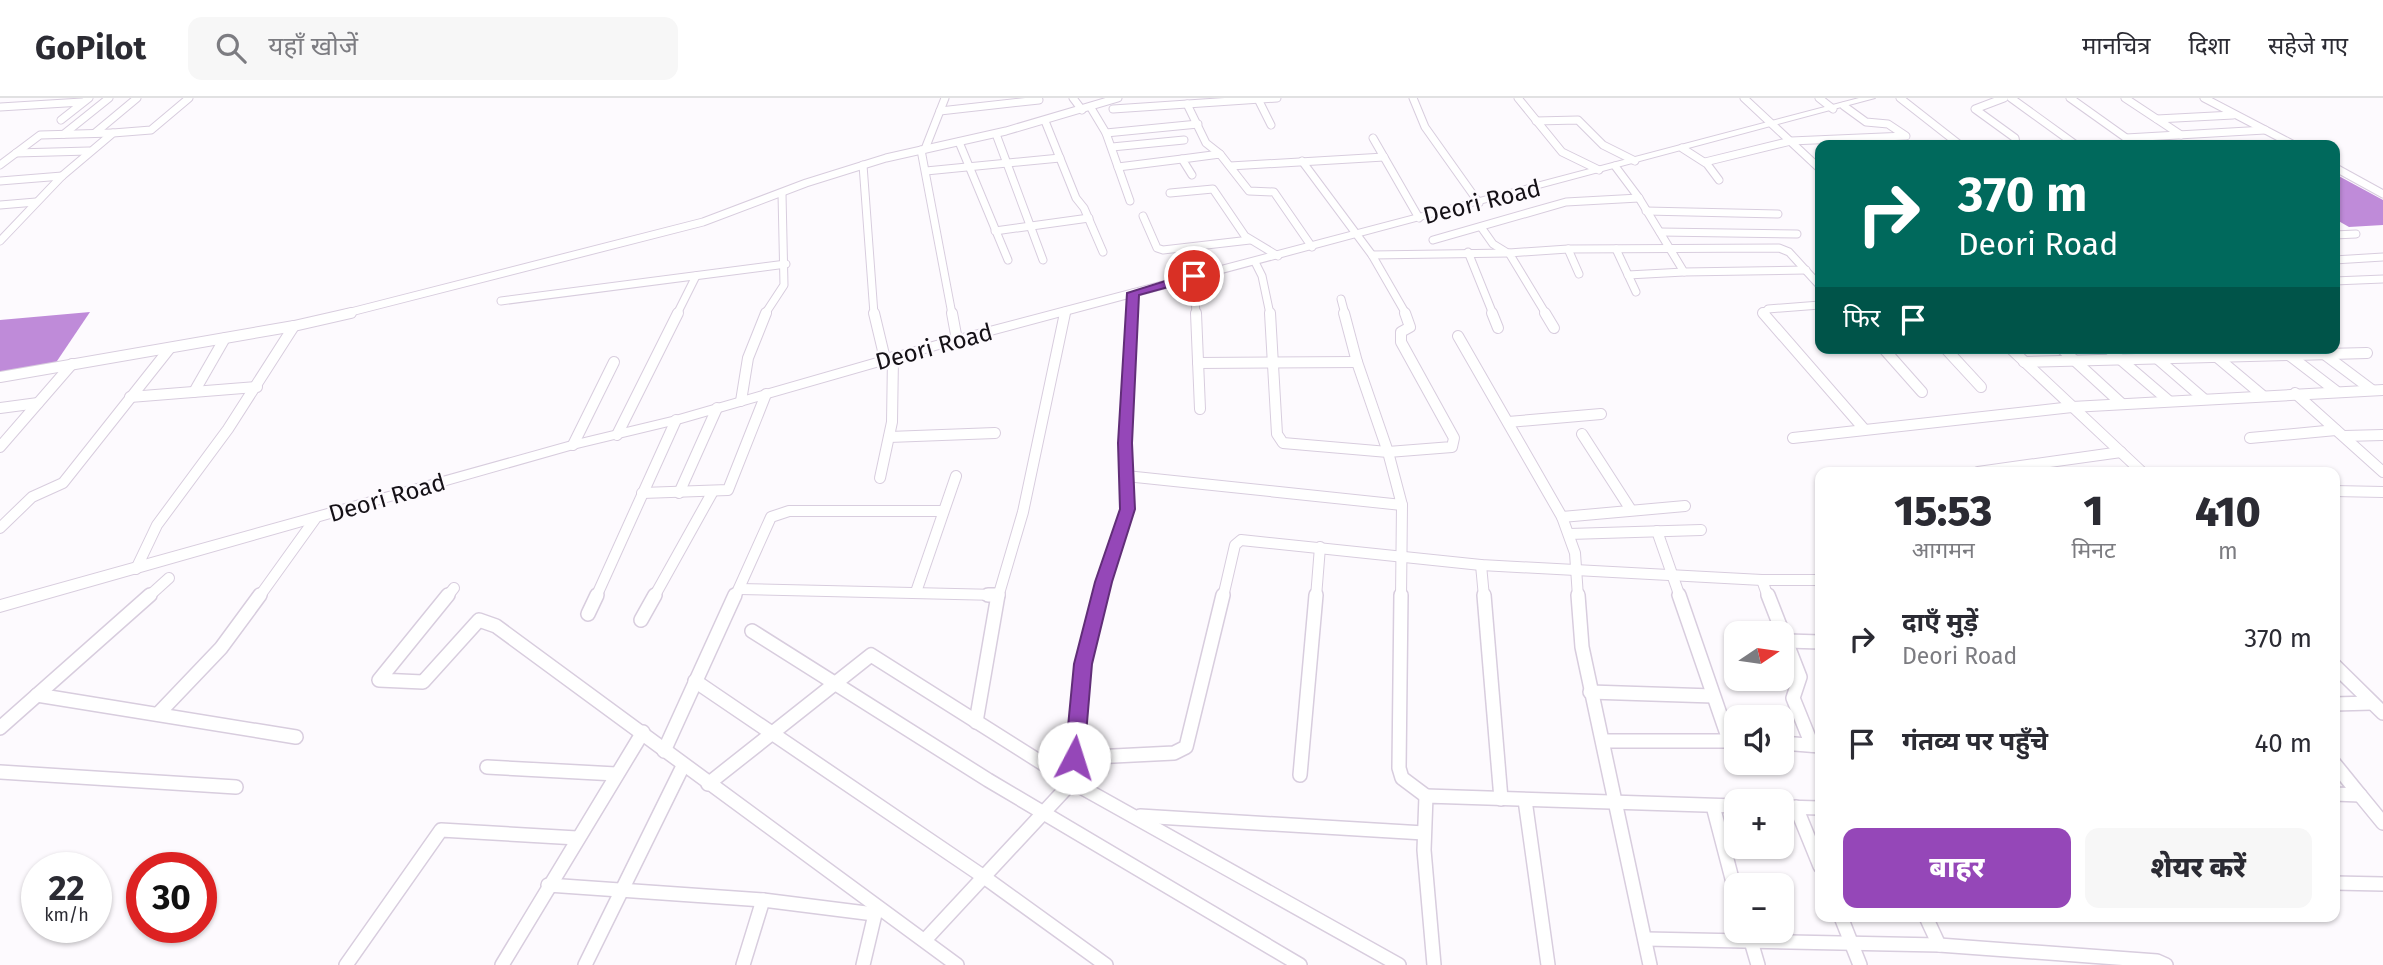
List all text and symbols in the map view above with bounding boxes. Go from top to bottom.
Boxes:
search box [188,17,678,80]
text: GoPilot [35,28,146,68]
icon: search [212,29,250,67]
text: यहाँ खोजें [268,31,358,62]
text: मानचित्र [2082,32,2151,60]
text: दिशा [2189,32,2230,60]
text: सहेजे गए [2268,32,2348,60]
text: 370 m [1958,165,2087,224]
icon: right [1843,168,1934,259]
street label: Deori Road [1420,174,1544,230]
text: Deori Road [1958,225,2118,263]
pin [1164,246,1224,306]
icon: arrive [1175,257,1213,295]
icon: arrive [1894,301,1932,339]
text: फिर [1843,303,1880,334]
street label: Deori Road [872,318,996,376]
street label: Deori Road [325,468,449,528]
text: 15:53 [1894,486,1992,536]
text: 1 [2084,486,2103,536]
text: 410 [2195,487,2261,537]
text: आगमन [1912,536,1975,564]
text: मिनट [2072,536,2116,564]
text: m [2218,537,2238,565]
text: दाएँ मुड़ें [1902,607,1978,638]
icon: right [1843,620,1881,658]
north arrow [1724,621,1794,691]
map controls [1724,621,1794,943]
text: 370 m [2244,623,2312,654]
text: Deori Road [1902,642,2017,670]
button: sound [1724,705,1794,775]
position arrow [1037,721,1111,795]
icon: arrive [1843,725,1881,763]
text: गंतव्य पर पहुँचे [1902,726,2048,757]
text: 40 m [2254,728,2312,759]
button: + [1724,789,1794,859]
button: बाहर [1843,828,2071,908]
button: शेयर करें [2085,828,2312,908]
speed limit sign: 30 [126,852,217,943]
text: 22 [48,867,85,909]
button: − [1724,873,1794,943]
text: km/h [44,904,89,926]

